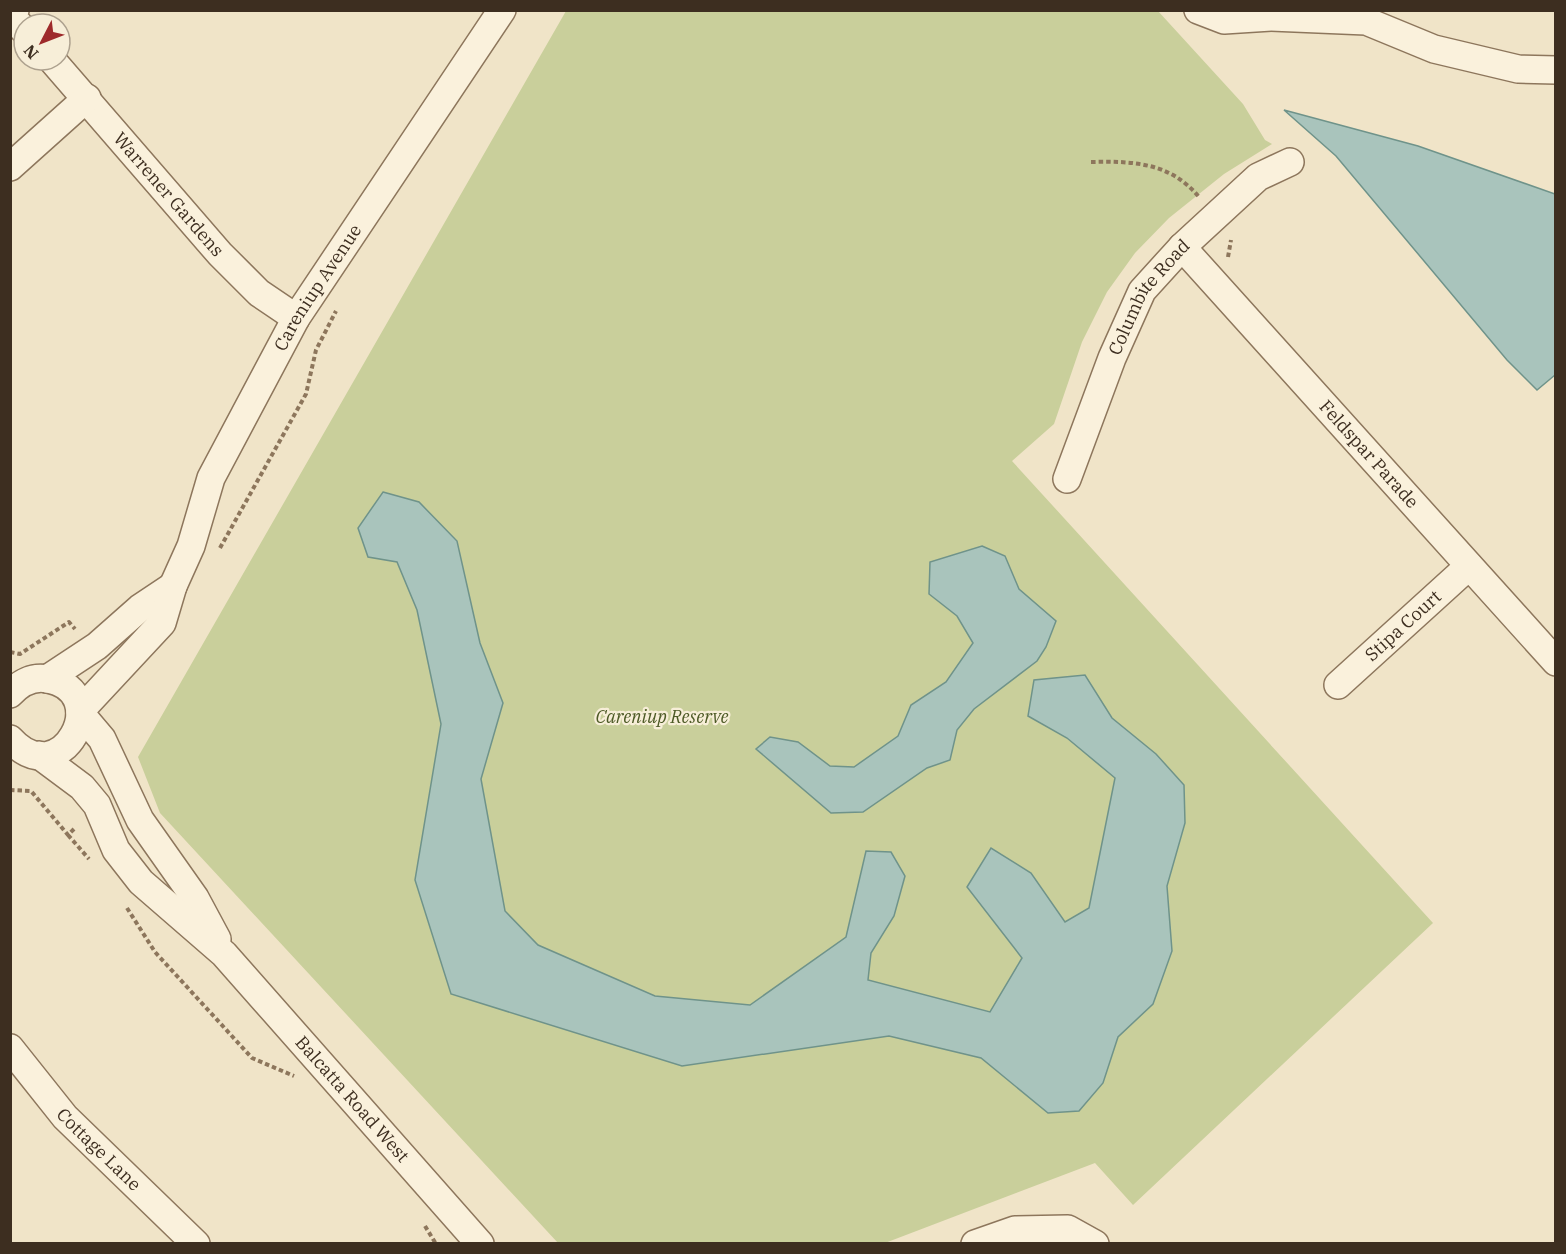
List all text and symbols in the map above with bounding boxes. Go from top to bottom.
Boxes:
north arrow [12,12,72,72]
text: N [19,41,43,63]
street label: Warrener Gardens [109,127,229,261]
street label: Careniup Avenue [269,220,366,355]
street label: Columbite Road [1103,234,1194,358]
street label: Feldspar Parade [1314,395,1424,513]
street label: Stipa Court [1360,585,1446,666]
park label: Careniup Reserve [595,705,729,728]
street label: Balcatta Road West [291,1031,414,1167]
street label: Cottage Lane [52,1103,146,1195]

